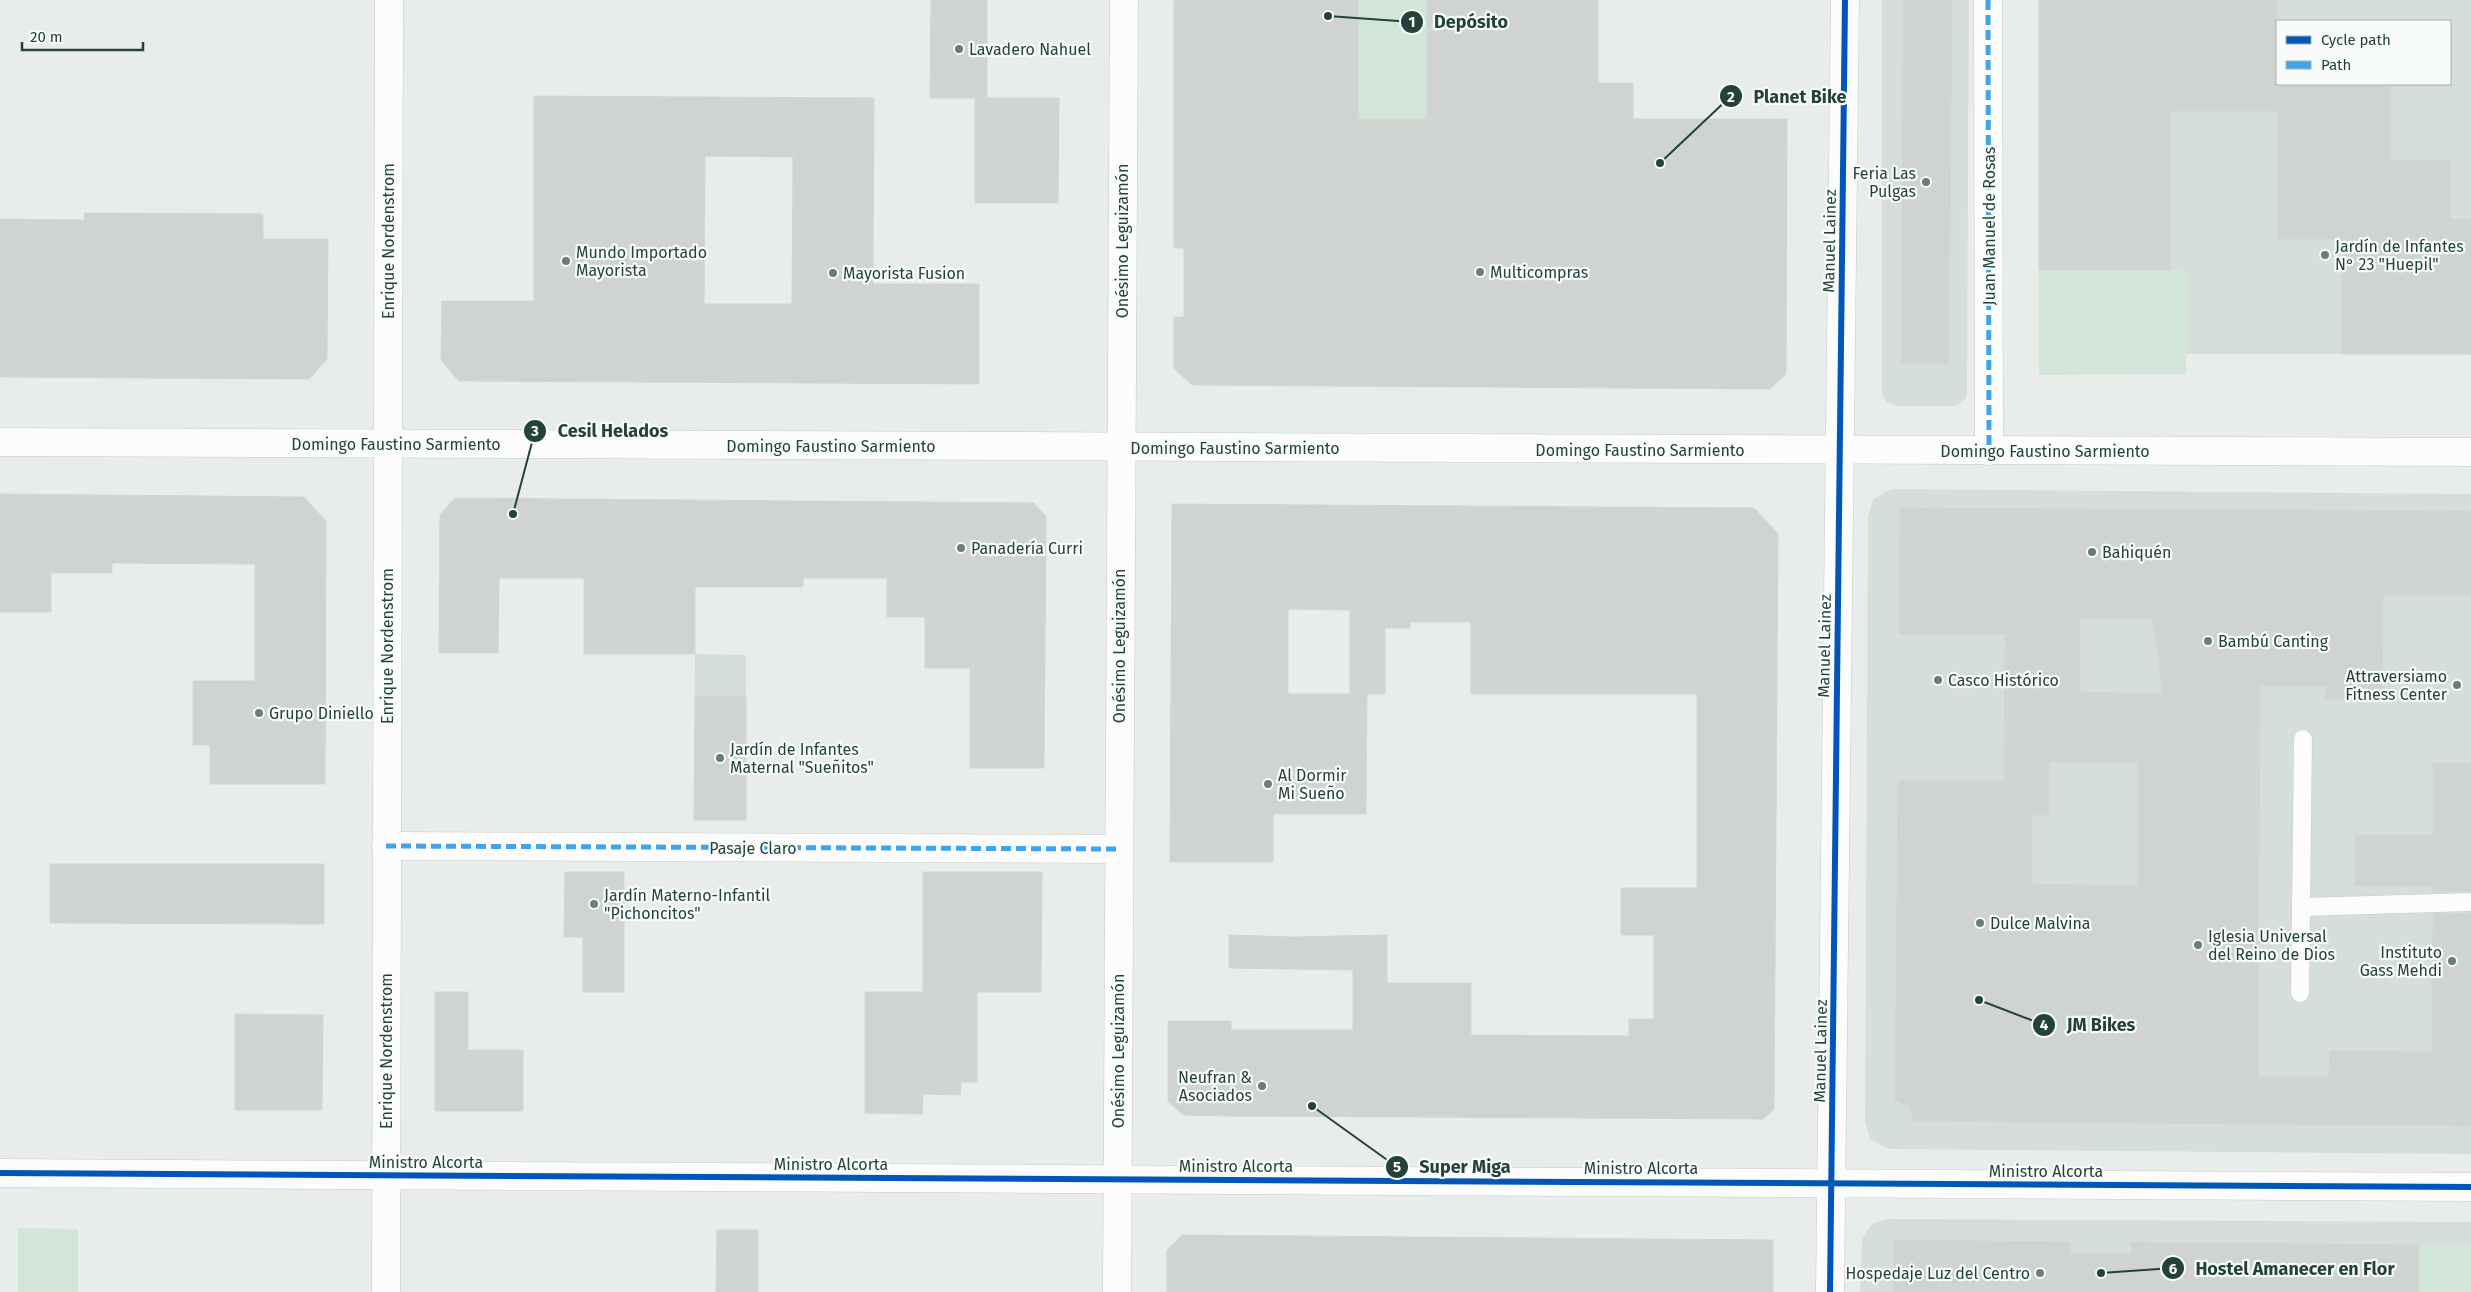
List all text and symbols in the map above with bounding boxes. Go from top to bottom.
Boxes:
callout: Depósito [1400,5,1518,38]
text: Depósito [1434,11,1508,33]
text: 1 [1409,13,1415,31]
scale bar [22,20,144,52]
legend [2276,20,2451,85]
text: 20 m [30,28,63,46]
text: Cycle path [2321,31,2391,49]
place label: Lavadero Nahuel [969,40,1091,59]
marker: Lavadero Nahuel [953,43,965,55]
text: Path [2321,56,2351,74]
callout: Planet Bike [1719,80,1857,113]
text: Planet Bike [1753,86,1847,108]
text: 2 [1727,88,1735,106]
street label: Juan Manuel de Rosas [1980,147,1999,305]
street label: Enrique Nordenstrom [379,163,398,319]
street label: Onésimo Leguizamón [1113,164,1132,318]
place label: Feria Las Pulgas [1853,164,1916,201]
marker: Feria Las Pulgas [1920,176,1932,188]
street label: Manuel Lainez [1819,189,1840,293]
place label: Jardín de Infantes N° 23 "Huepil" [2335,237,2464,274]
place label: Mundo Importado Mayorista [576,243,707,280]
marker: Jardín de Infantes N° 23 "Huepil" [2319,249,2331,261]
marker: Mundo Importado Mayorista [560,255,572,267]
place label: Multicompras [1490,263,1588,282]
place label: Mayorista Fusion [843,264,965,283]
marker: Multicompras [1474,266,1486,278]
marker: Mayorista Fusion [827,267,839,279]
callout: Cesil Helados [522,414,678,447]
text: Cesil Helados [558,420,668,442]
text: 3 [530,422,539,440]
street label: Domingo Faustino Sarmiento [291,435,501,454]
street label: Domingo Faustino Sarmiento [726,437,936,456]
street label: Domingo Faustino Sarmiento [1130,439,1340,458]
street label: Domingo Faustino Sarmiento [1535,441,1745,460]
street label: Domingo Faustino Sarmiento [1940,442,2150,461]
place label: Panadería Curri [971,539,1083,558]
marker: Panadería Curri [955,542,967,554]
place label: Bahiquén [2102,543,2171,562]
marker: Bahiquén [2086,546,2098,558]
street label: Enrique Nordenstrom [378,568,397,724]
street label: Onésimo Leguizamón [1110,569,1129,723]
street label: Manuel Lainez [1814,594,1835,698]
place label: Bambú Canting [2218,632,2329,651]
marker: Bambú Canting [2202,635,2214,647]
place label: Attraversiamo Fitness Center [2345,667,2448,704]
place label: Casco Histórico [1948,671,2059,690]
marker: Casco Histórico [1932,674,1944,686]
marker: Attraversiamo Fitness Center [2451,679,2463,691]
place label: Grupo Diniello [269,704,374,723]
marker: Grupo Diniello [253,707,265,719]
place label: Jardín de Infantes Maternal "Sueñitos" [730,740,874,777]
marker: Jardín de Infantes Maternal "Sueñitos" [714,752,726,764]
place label: Al Dormir Mi Sueño [1278,766,1347,803]
marker: Al Dormir Mi Sueño [1262,778,1274,790]
street label: Pasaje Claro [709,839,797,858]
place label: Jardín Materno-Infantil "Pichoncitos" [604,886,770,923]
marker: Jardín Materno-Infantil "Pichoncitos" [588,898,600,910]
place label: Dulce Malvina [1990,914,2091,933]
marker: Dulce Malvina [1974,917,1986,929]
place label: Iglesia Universal del Reino de Dios [2208,927,2335,964]
marker: Iglesia Universal del Reino de Dios [2192,939,2204,951]
place label: Instituto Gass Mehdi [2360,943,2442,980]
marker: Instituto Gass Mehdi [2446,955,2458,967]
street label: Enrique Nordenstrom [377,973,396,1129]
street label: Onésimo Leguizamón [1109,974,1128,1128]
street label: Manuel Lainez [1810,999,1831,1103]
callout: JM Bikes [2032,1008,2146,1041]
text: JM Bikes [2066,1014,2136,1036]
text: 4 [2040,1016,2049,1034]
place label: Neufran & Asociados [1178,1068,1252,1105]
marker: Neufran & Asociados [1256,1080,1268,1092]
callout: Super Miga [1385,1150,1521,1183]
street label: Ministro Alcorta [369,1153,483,1172]
street label: Ministro Alcorta [774,1155,888,1174]
text: Super Miga [1419,1156,1511,1178]
street label: Ministro Alcorta [1179,1157,1293,1176]
text: 5 [1393,1158,1401,1176]
street label: Ministro Alcorta [1584,1159,1698,1178]
street label: Ministro Alcorta [1989,1162,2103,1181]
callout: Hostel Amanecer en Flor [2160,1252,2404,1285]
text: Hostel Amanecer en Flor [2195,1258,2395,1280]
text: 6 [2169,1260,2178,1278]
place label: Hospedaje Luz del Centro [1845,1264,2030,1283]
marker: Hospedaje Luz del Centro [2034,1267,2046,1279]

